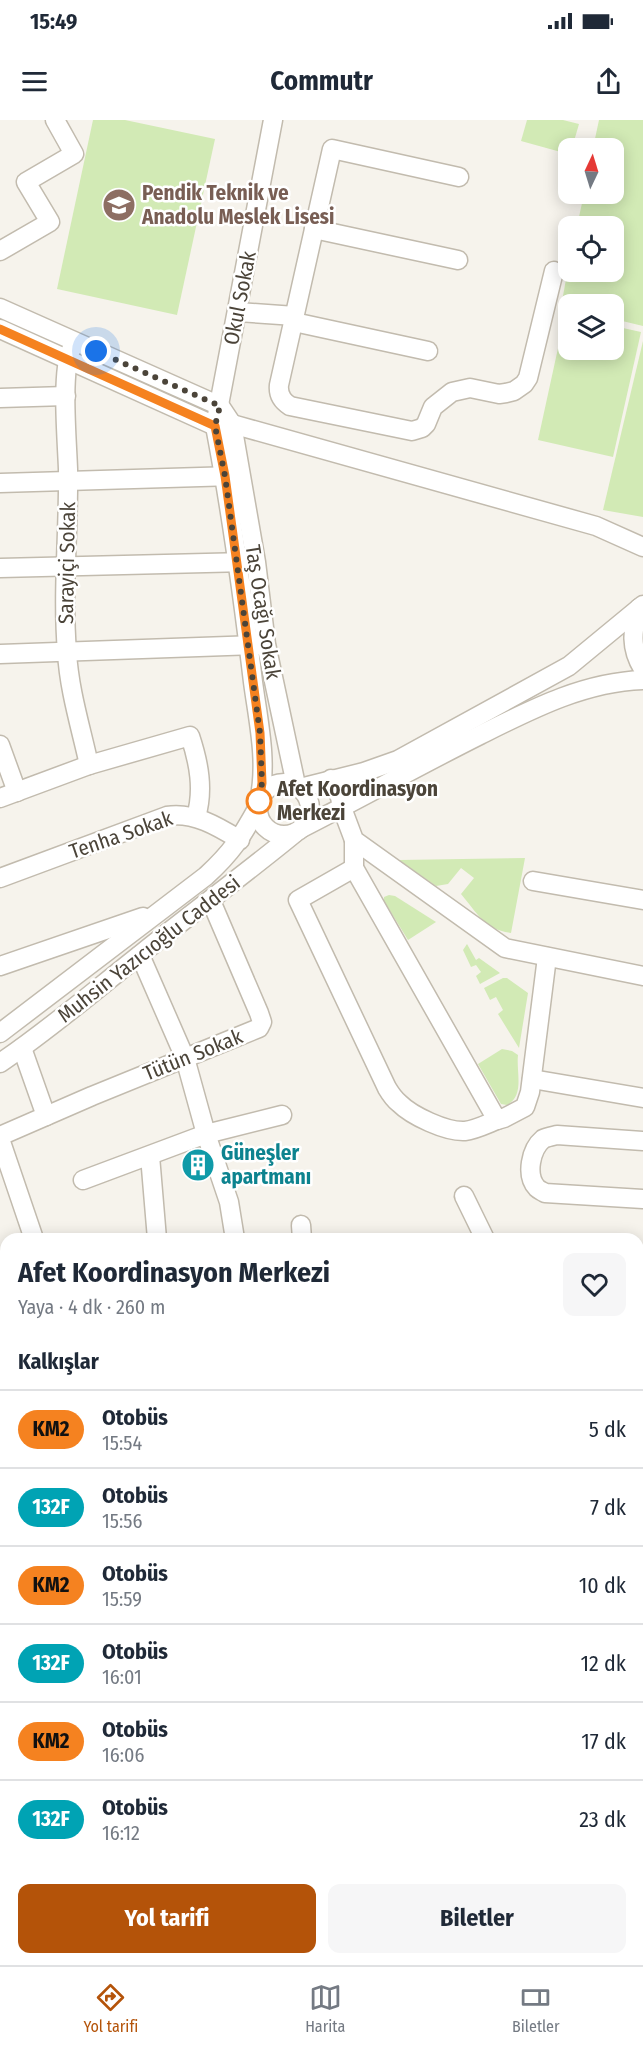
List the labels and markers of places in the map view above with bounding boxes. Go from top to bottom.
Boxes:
place label: Pendik Teknik ve Anadolu Meslek Lisesi [141,180,335,230]
school or university icon: Pendik Teknik ve Anadolu Meslek Lisesi [101,187,137,223]
place label: Afet Koordinasyon Merkezi [276,776,438,826]
marker: Afet Koordinasyon Merkezi [246,788,272,814]
place label: Güneşler apartmanı [221,1140,311,1190]
building icon: Güneşler apartmanı [180,1147,216,1183]

